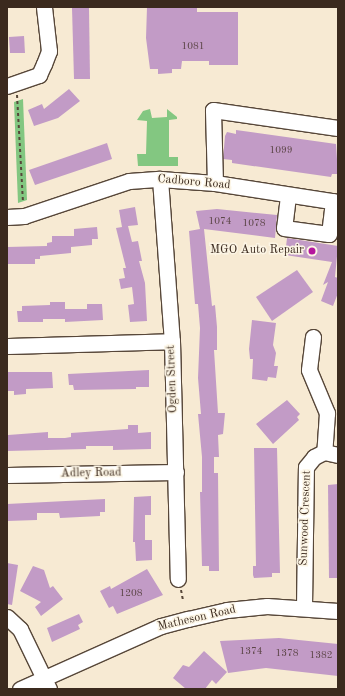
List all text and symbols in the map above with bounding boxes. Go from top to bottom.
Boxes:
house number: 1081 [181,41,205,53]
house number: 1099 [269,145,293,157]
street label: Cadboro Road [157,173,231,193]
house number: 1074 [208,216,232,228]
house number: 1078 [242,218,266,230]
place label: MGO Auto Repair [210,244,304,258]
marker: MGO Auto Repair [307,246,317,256]
street label: Ogden Street [165,345,181,413]
street label: Adley Road [61,466,121,482]
street label: Sunwood Crescent [297,470,315,566]
house number: 1208 [119,588,143,600]
street label: Matheson Road [156,603,238,635]
house number: 1374 [239,646,263,658]
house number: 1378 [275,648,299,660]
house number: 1382 [309,650,333,662]

